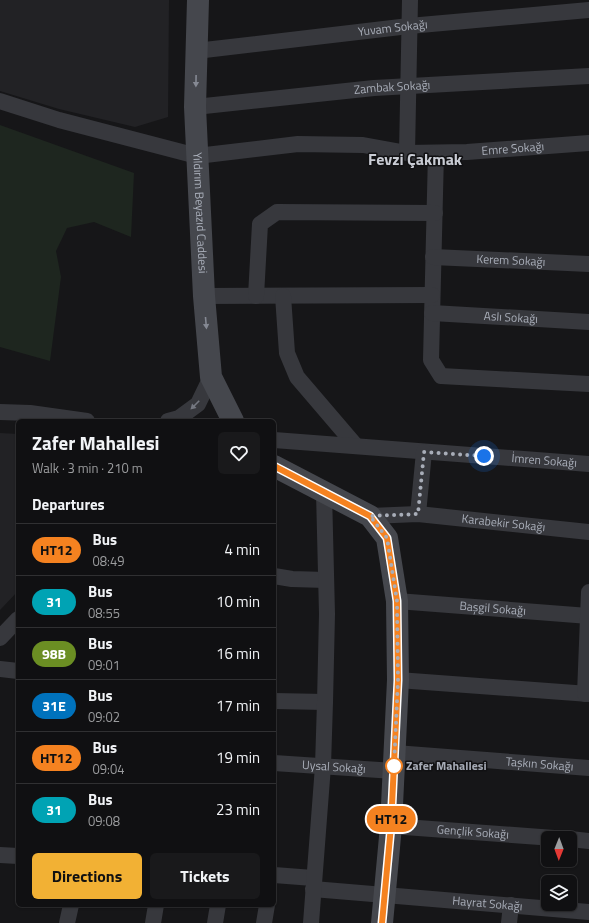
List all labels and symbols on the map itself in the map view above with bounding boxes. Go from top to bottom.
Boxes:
street label: Yuvam Sokağı [357,14,428,41]
one-way arrow [192,75,199,87]
street label: Zambak Sokağı [353,75,431,99]
street label: Emre Sokağı [481,136,545,160]
district label: Fevzi Çakmak [368,147,463,171]
street label: Yıldırım Beyazıd Caddesi [188,152,213,274]
street label: Kerem Sokağı [476,249,546,271]
street label: Aslı Sokağı [483,306,539,328]
one-way arrow [203,317,210,329]
one-way arrow [190,400,199,410]
your location [474,446,494,466]
street label: İmren Sokağı [511,448,578,472]
street label: Karabekir Sokağı [461,509,546,536]
street label: Başgil Sokağı [459,596,527,620]
street label: Taşkın Sokağı [505,752,574,776]
street label: Uysal Sokağı [301,755,366,778]
place label: Zafer Mahallesi [406,756,487,775]
marker: Zafer Mahallesi [385,757,403,775]
line badge: HT12 [363,806,419,832]
street label: Gençlik Sokağı [436,819,510,844]
north arrow [541,831,577,867]
street label: Hayrat Sokağı [452,891,523,915]

